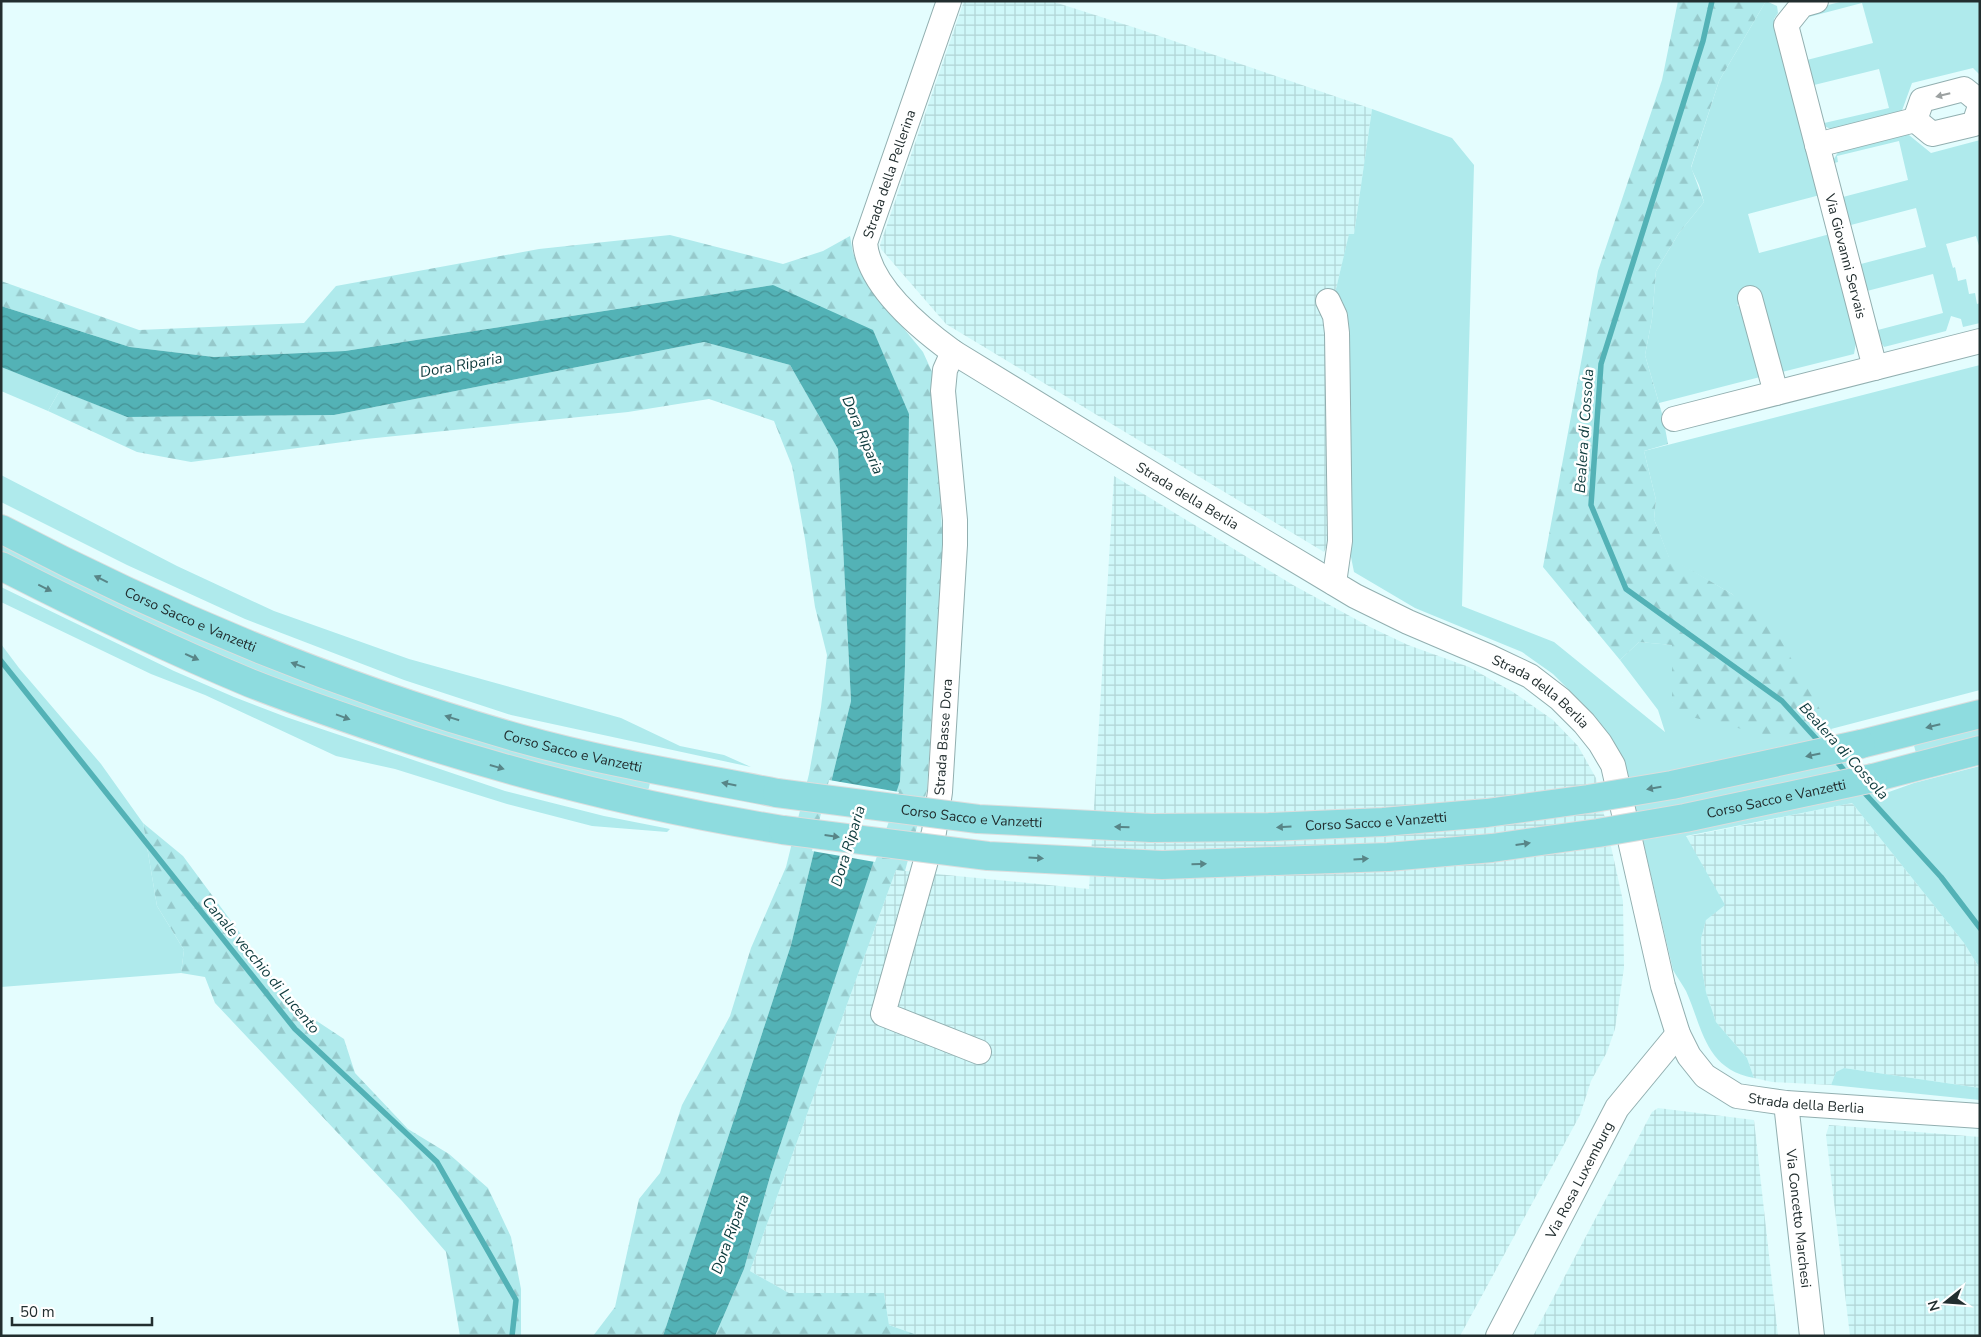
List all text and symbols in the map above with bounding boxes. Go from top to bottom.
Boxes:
one-way arrow [1935,91,1950,99]
street label: Strada della Pellerina [858,107,920,241]
street label: Via Giovanni Servais [1820,191,1871,321]
water label: Dora Riparia [418,348,504,382]
water label: Bealera di Cossola [1570,368,1598,494]
water label: Dora Riparia [837,393,889,477]
street label: Strada della Berlia [1133,458,1242,534]
one-way arrow [94,575,108,583]
street label: Corso Sacco e Vanzetti [121,583,259,657]
one-way arrow [38,584,52,592]
street label: Strada della Berlia [1489,650,1594,732]
one-way arrow [185,654,199,662]
one-way arrow [290,661,305,669]
street label: Strada Basse Dora [930,678,957,796]
water label: Bealera di Cossola [1795,698,1893,804]
one-way arrow [336,713,351,721]
one-way arrow [444,713,459,721]
one-way arrow [1925,722,1940,730]
street label: Corso Sacco e Vanzetti [501,725,644,777]
one-way arrow [1806,751,1821,759]
one-way arrow [490,764,505,772]
street label: Corso Sacco e Vanzetti [1705,775,1848,823]
one-way arrow [720,779,736,787]
one-way arrow [1646,785,1662,793]
street label: Corso Sacco e Vanzetti [900,800,1043,832]
water label: Dora Riparia [826,803,870,889]
street label: Corso Sacco e Vanzetti [1305,808,1448,835]
one-way arrow [1114,822,1130,830]
one-way arrow [1276,823,1292,831]
one-way arrow [824,832,840,840]
one-way arrow [1515,840,1531,848]
one-way arrow [1353,854,1369,862]
one-way arrow [1029,855,1045,863]
one-way arrow [1191,860,1207,868]
water label: Canale vecchio di Lucento [198,892,324,1038]
street label: Strada della Berlia [1747,1089,1865,1118]
street label: Via Rosa Luxemburg [1541,1118,1618,1243]
street label: Via Concetto Marchesi [1781,1147,1816,1289]
water label: Dora Riparia [706,1191,754,1277]
north arrow [1921,1277,1971,1327]
scale bar [12,1294,152,1326]
text: N [1923,1298,1945,1313]
text: 50 m [20,1302,55,1322]

